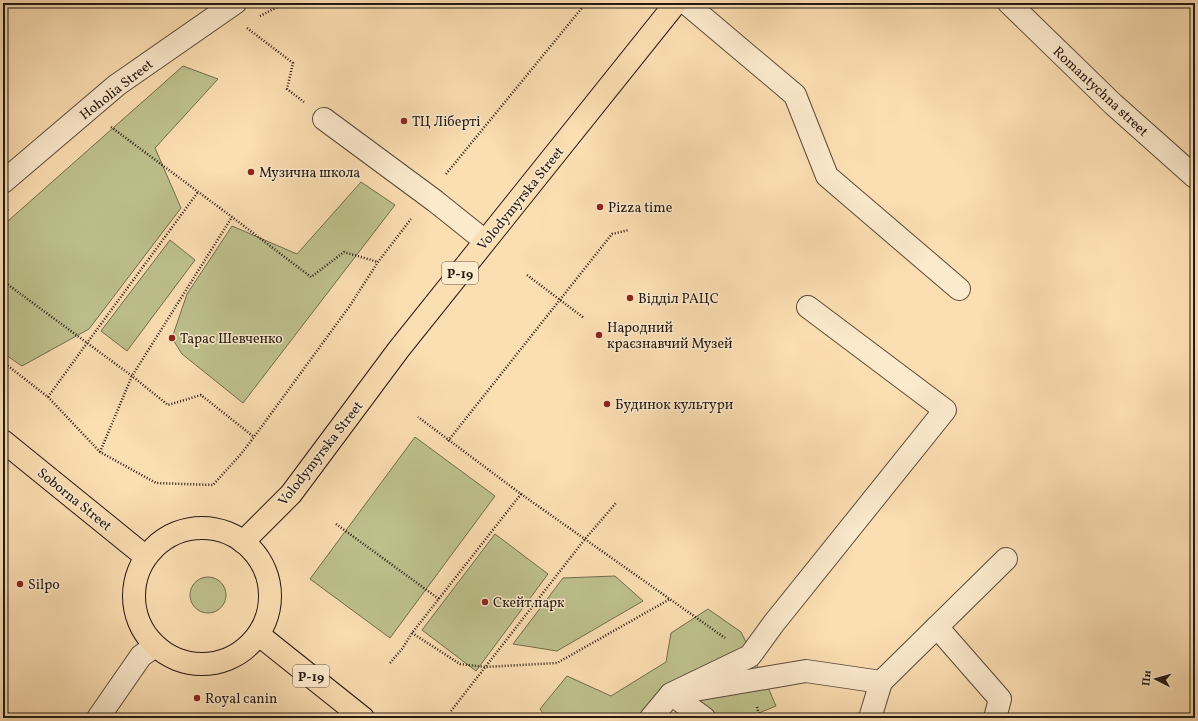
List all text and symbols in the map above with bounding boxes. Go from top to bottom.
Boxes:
street label: Romantychna street [1048,43,1152,141]
street label: Hoholia Street [76,55,158,125]
place label: ТЦ Ліберті [412,113,481,132]
marker: ТЦ Ліберті [399,116,409,126]
street label: Volodymyrska Street [473,143,569,255]
place label: Музична школа [259,164,360,183]
marker: Музична школа [246,167,256,177]
place label: Pizza time [608,199,673,218]
marker: Pizza time [595,202,605,212]
road number: Р-19 [442,262,478,284]
place label: Відділ РАЦС [638,290,719,309]
marker: Відділ РАЦС [625,293,635,303]
place label: Народний краєзнавчий Музей [607,319,733,354]
place label: Тарас Шевченко [180,330,283,349]
marker: Народний краєзнавчий Музей [594,330,604,340]
marker: Тарас Шевченко [167,333,177,343]
place label: Будинок культури [615,396,734,415]
street label: Volodymyrska Street [274,398,368,510]
marker: Будинок культури [602,399,612,409]
street label: Soborna Street [33,464,115,536]
place label: Silpo [28,576,60,595]
marker: Silpo [15,579,25,589]
place label: Скейт парк [493,594,565,613]
marker: Скейт парк [480,597,490,607]
north arrow [1136,659,1176,699]
road number: Р-19 [293,665,329,687]
text: Пн [1139,670,1156,687]
place label: Royal canin [205,690,277,709]
marker: Royal canin [192,693,202,703]

